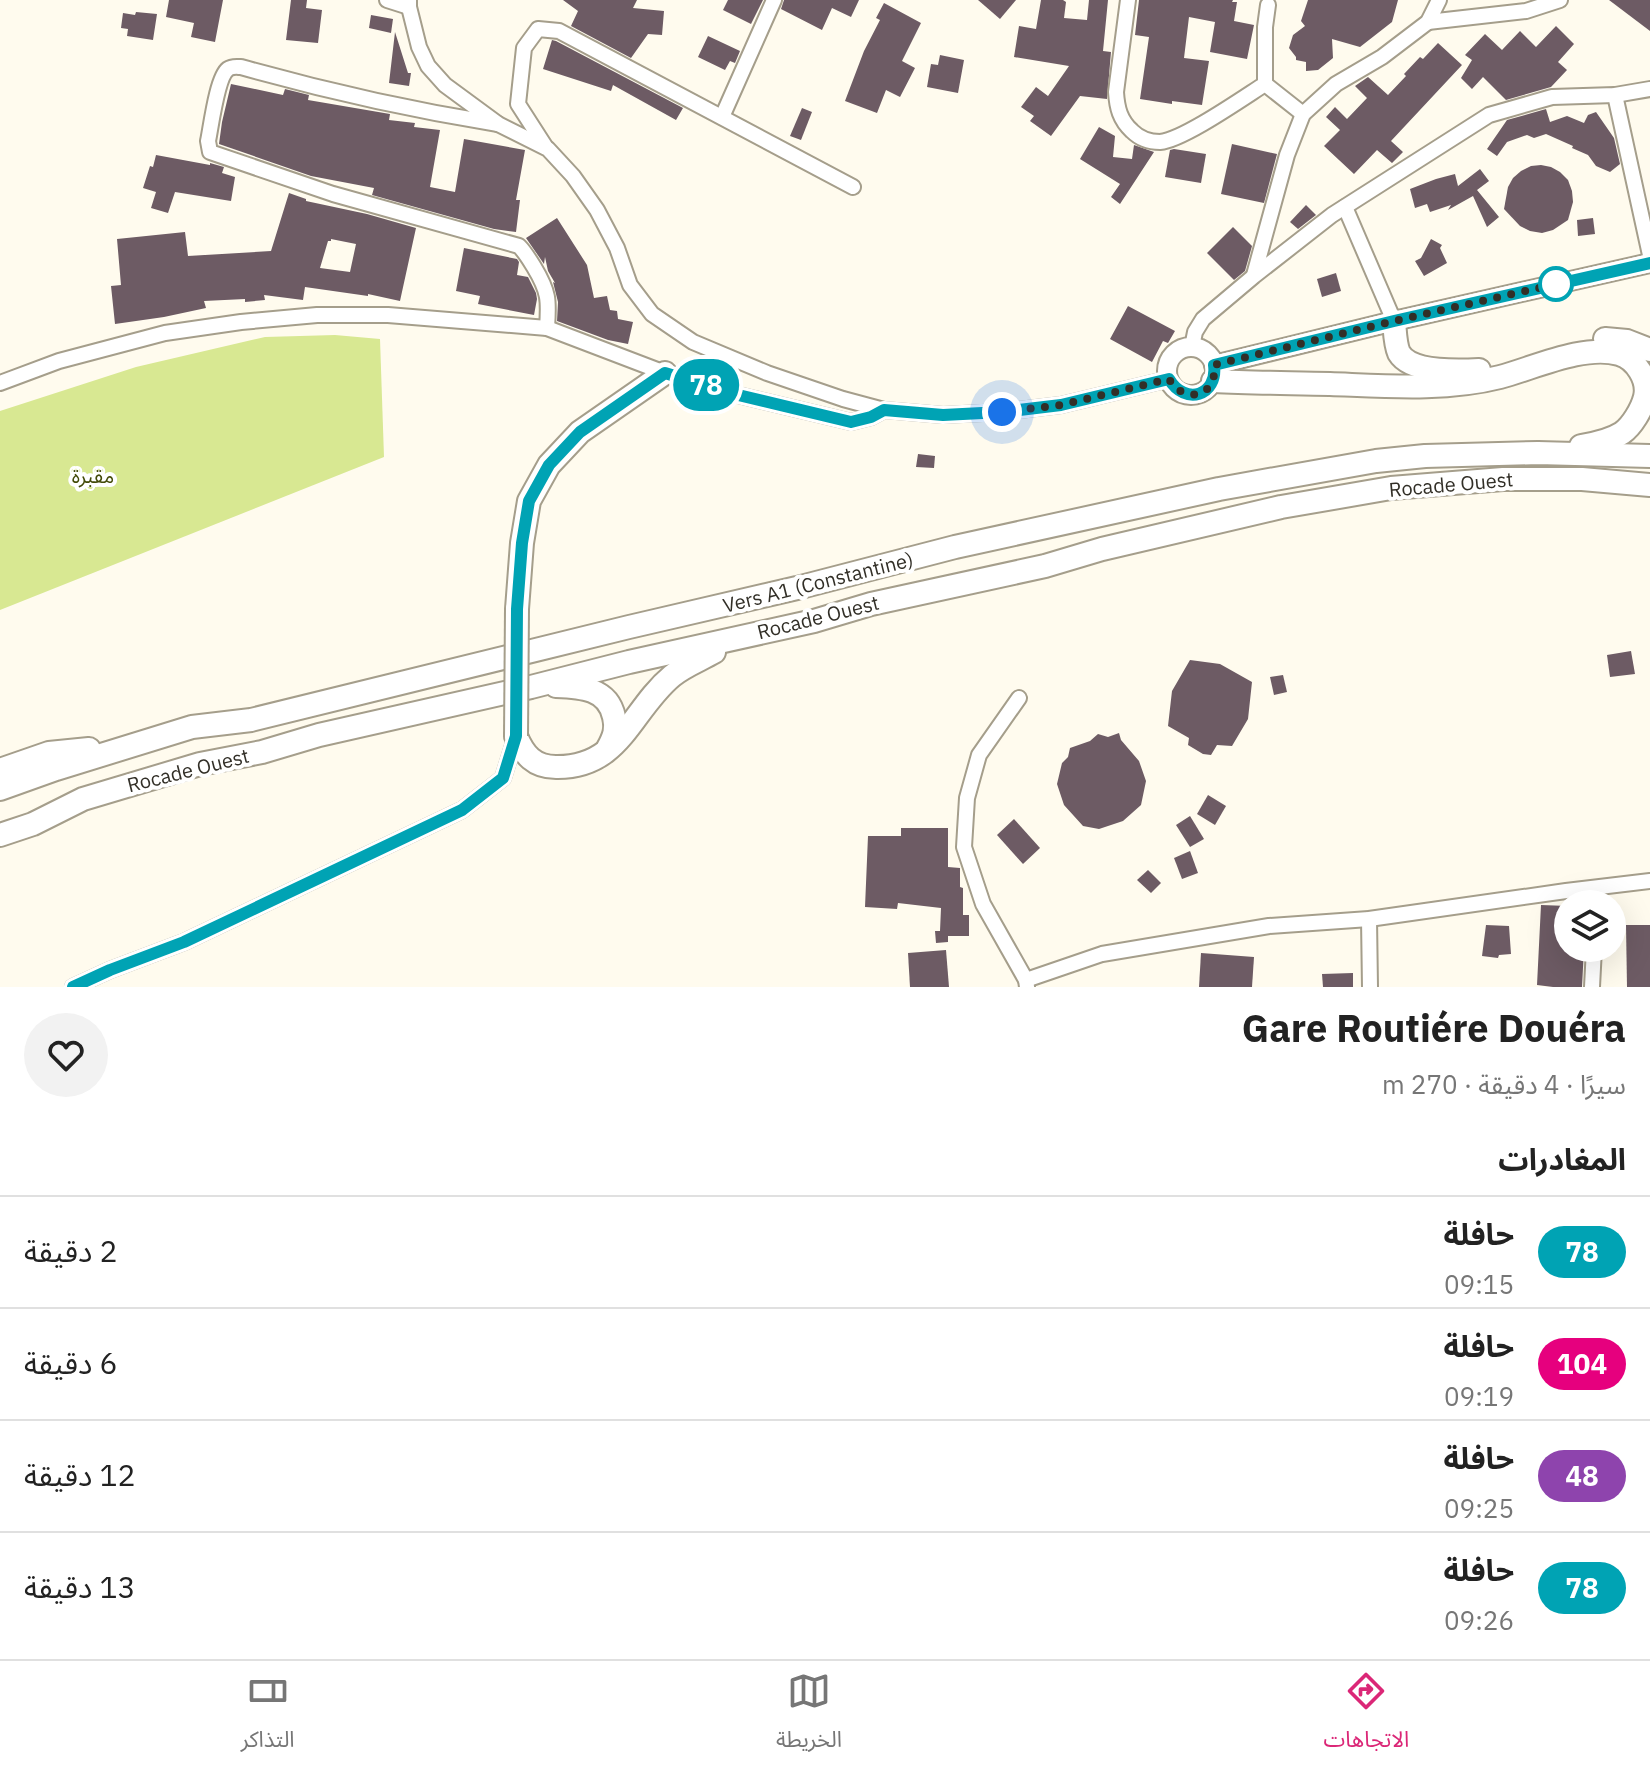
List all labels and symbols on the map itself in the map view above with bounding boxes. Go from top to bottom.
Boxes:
unlabelled marker [1539,267,1573,301]
line badge: 78 [670,359,742,411]
your location [982,392,1022,432]
park label: مقبرة [72,462,114,489]
street label: Rocade Ouest [1388,465,1514,503]
street label: Vers A1 (Constantine) [720,545,916,619]
street label: Rocade Ouest [754,589,882,645]
street label: Rocade Ouest [124,742,252,798]

